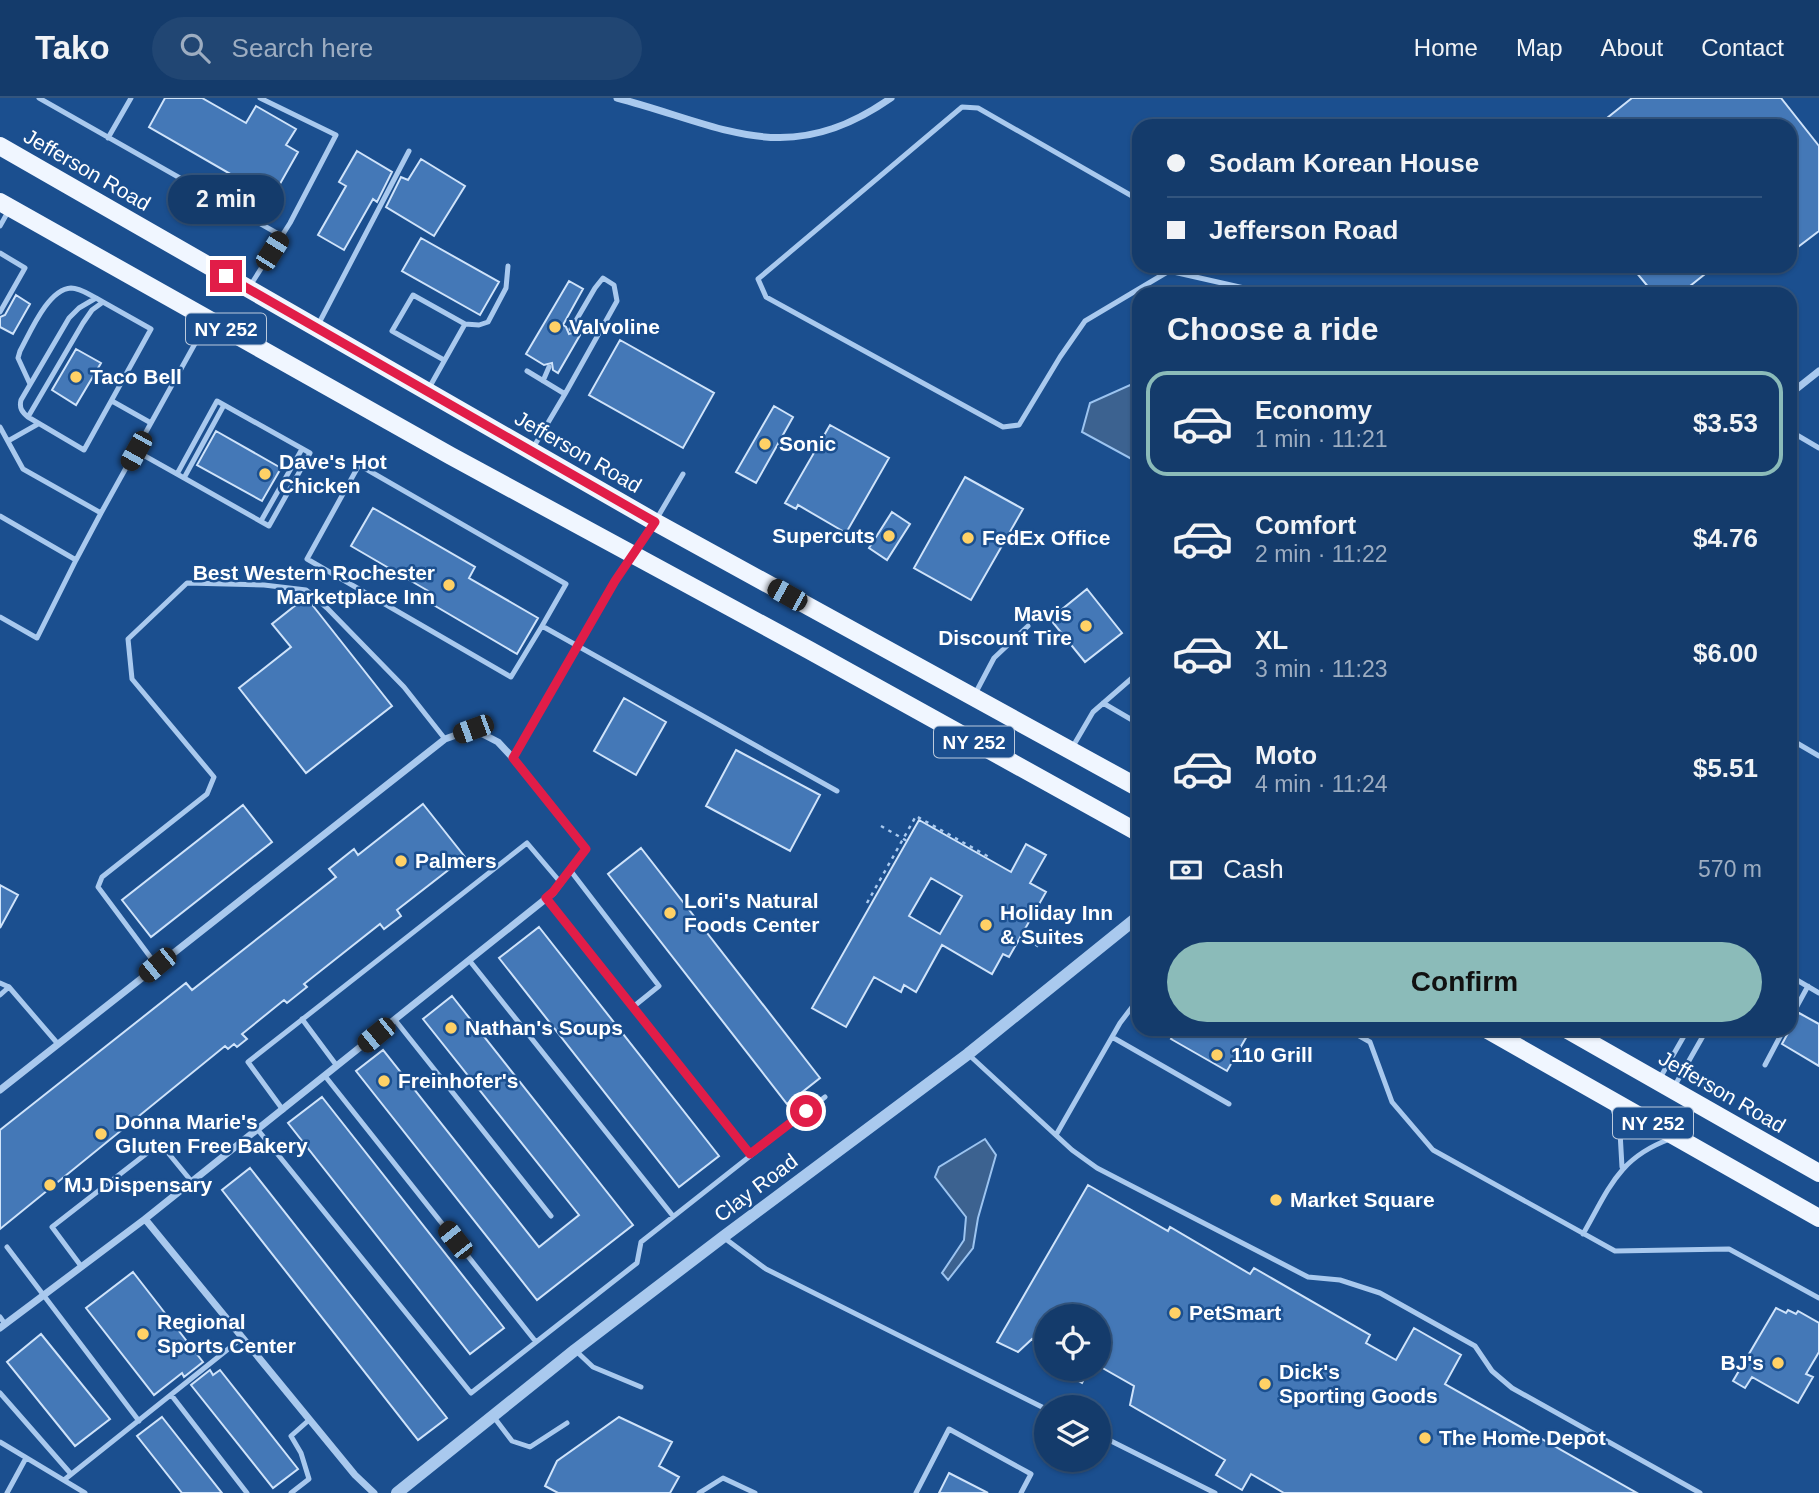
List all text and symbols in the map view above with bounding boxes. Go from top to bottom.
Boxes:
search box [152,17,642,80]
text: Tako [35,29,110,66]
icon: search [176,29,214,67]
text: Search here [232,33,373,63]
text: Home [1414,34,1478,61]
text: Map [1516,34,1563,61]
text: About [1601,34,1663,61]
text: Contact [1701,34,1784,61]
street label: Jefferson Road [20,124,155,215]
text: Sodam Korean House [1209,148,1479,178]
callout: 2 min [168,174,284,223]
text: 2 min [196,186,256,212]
text: Jefferson Road [1209,215,1398,245]
car [252,228,293,274]
route end [210,260,242,292]
text: Choose a ride [1167,311,1379,347]
road number: NY 252 [186,314,266,344]
place label: Valvoline [569,315,660,338]
marker: Valvoline [547,319,563,335]
place label: Taco Bell [90,365,182,388]
marker: Taco Bell [68,369,84,385]
icon: car [1171,392,1234,455]
text: Economy [1255,395,1372,425]
street label: Jefferson Road [511,406,646,497]
text: $3.53 [1693,408,1758,438]
text: 1 min · 11:21 [1255,426,1388,452]
car [117,428,156,474]
place label: Sonic [779,432,836,455]
marker: Sonic [757,436,773,452]
place label: Dave's Hot Chicken [279,450,387,497]
marker: Dave's Hot Chicken [257,466,273,482]
icon: car [1171,507,1234,570]
text: Comfort [1255,510,1356,540]
text: $4.76 [1693,523,1758,553]
place label: Supercuts [772,524,875,547]
place label: FedEx Office [982,526,1110,549]
marker: Supercuts [881,528,897,544]
marker: FedEx Office [960,530,976,546]
text: 2 min · 11:22 [1255,541,1388,567]
place label: Best Western Rochester Marketplace Inn [193,561,435,608]
car [764,576,811,614]
marker: Best Western Rochester Marketplace Inn [441,577,457,593]
place label: Mavis Discount Tire [938,602,1072,649]
marker: Mavis Discount Tire [1078,618,1094,634]
icon: car [1171,622,1234,685]
text: XL [1255,625,1288,655]
text: $6.00 [1693,638,1758,668]
text: 3 min · 11:23 [1255,656,1388,682]
car [450,712,497,746]
road number: NY 252 [934,726,1014,758]
icon: car [1171,737,1234,800]
text: Moto [1255,740,1317,770]
text: $5.51 [1693,753,1758,783]
text: 4 min · 11:24 [1255,771,1388,797]
place label: Palmers [415,849,497,872]
icon: cash [1167,851,1205,889]
marker: Palmers [393,853,409,869]
text: Cash [1223,854,1284,884]
text: 570 m [1698,856,1762,882]
place label: Lori's Natural Foods Center [684,889,819,936]
place label: Holiday Inn & Suites [1000,901,1113,948]
marker: Lori's Natural Foods Center [662,905,678,921]
marker: Holiday Inn & Suites [978,917,994,933]
button: Confirm [1167,942,1762,1022]
car [135,944,180,986]
car [354,1014,399,1056]
place label: Nathan's Soups [465,1016,623,1039]
marker: Nathan's Soups [443,1020,459,1036]
place label: 110 Grill [1231,1043,1313,1066]
street label: Jefferson Road [1655,1046,1790,1137]
marker: 110 Grill [1209,1047,1225,1063]
place label: Freinhofer's [398,1069,519,1092]
marker: Freinhofer's [376,1073,392,1089]
route start [790,1095,822,1127]
road number: NY 252 [1613,1107,1693,1138]
place label: Donna Marie's Gluten Free Bakery [115,1110,308,1157]
marker: Donna Marie's Gluten Free Bakery [93,1126,109,1142]
street label: Clay Road [710,1149,802,1226]
place label: MJ Dispensary [64,1173,213,1196]
marker: MJ Dispensary [42,1177,58,1193]
place label: Market Square [1290,1188,1435,1211]
marker: Market Square [1268,1192,1284,1208]
car [434,1217,477,1263]
place label: PetSmart [1189,1301,1281,1324]
map controls [1034,1304,1111,1472]
button: locate [1034,1304,1111,1381]
marker: PetSmart [1167,1305,1183,1321]
place label: Regional Sports Center [157,1310,296,1357]
marker: Regional Sports Center [135,1326,151,1342]
place label: BJ's [1720,1351,1764,1374]
marker: BJ's [1770,1355,1786,1371]
place label: Dick's Sporting Goods [1279,1360,1438,1407]
marker: Dick's Sporting Goods [1257,1376,1273,1392]
button: layers [1034,1395,1111,1472]
place label: The Home Depot [1439,1426,1606,1449]
marker: The Home Depot [1417,1430,1433,1446]

